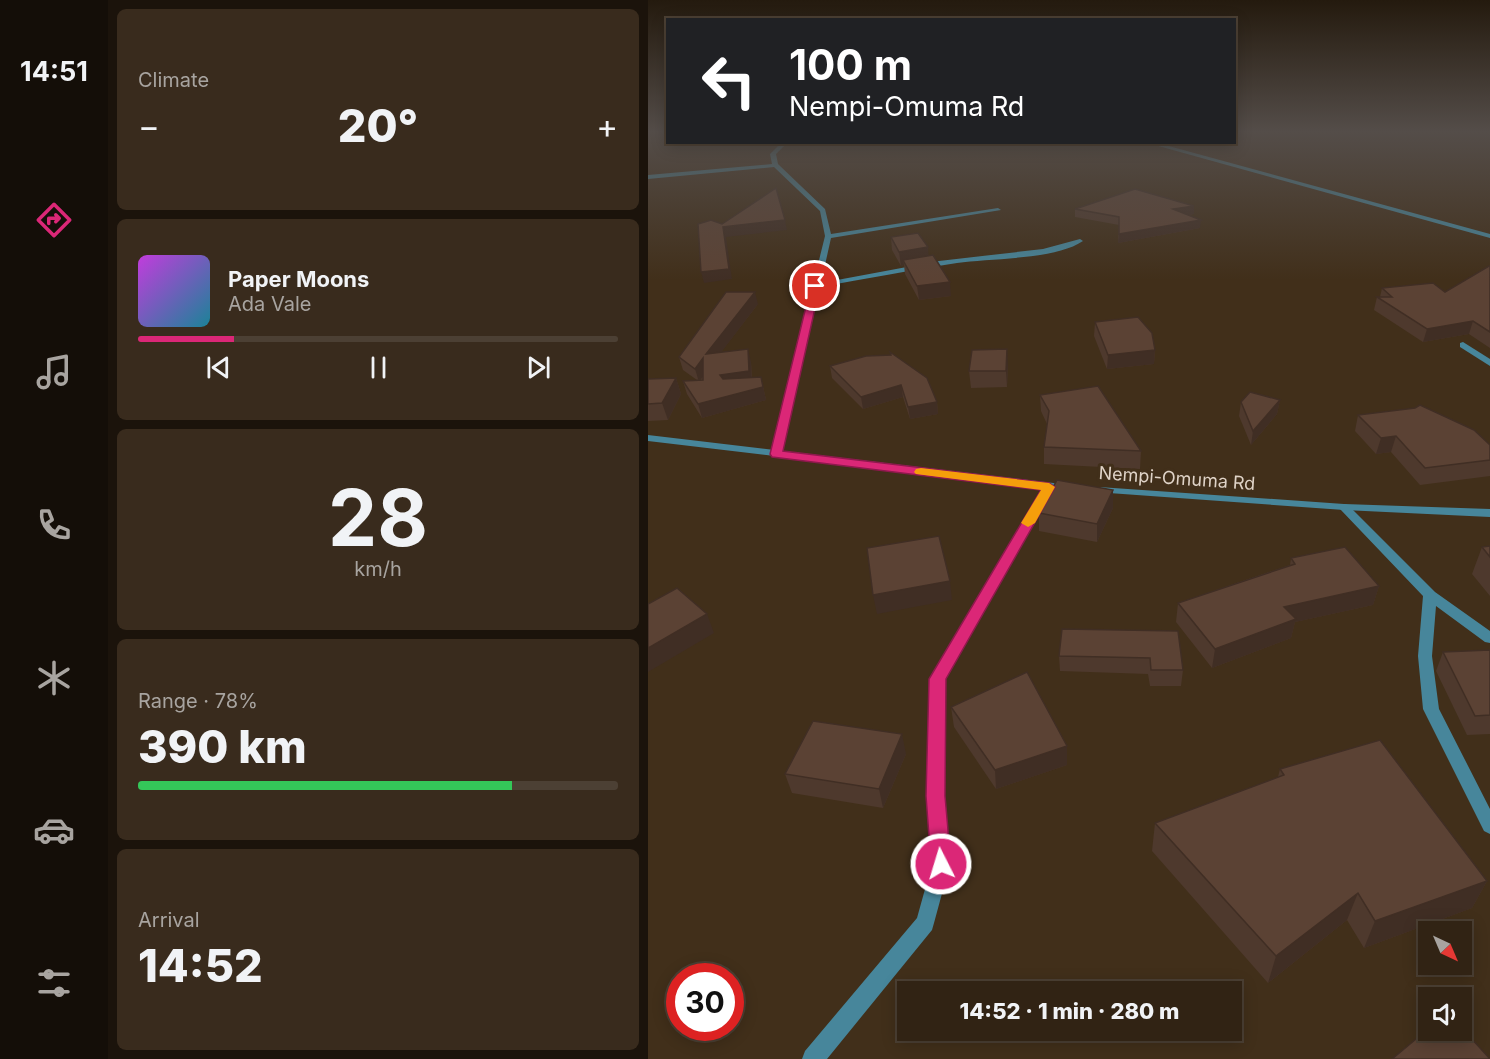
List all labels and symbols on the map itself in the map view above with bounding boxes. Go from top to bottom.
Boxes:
pin [789,260,840,311]
street label: Nempi-Omuma Rd [1098,462,1256,494]
position arrow [909,832,973,896]
north arrow [1418,921,1472,975]
speed limit sign: 30 [666,963,744,1041]

